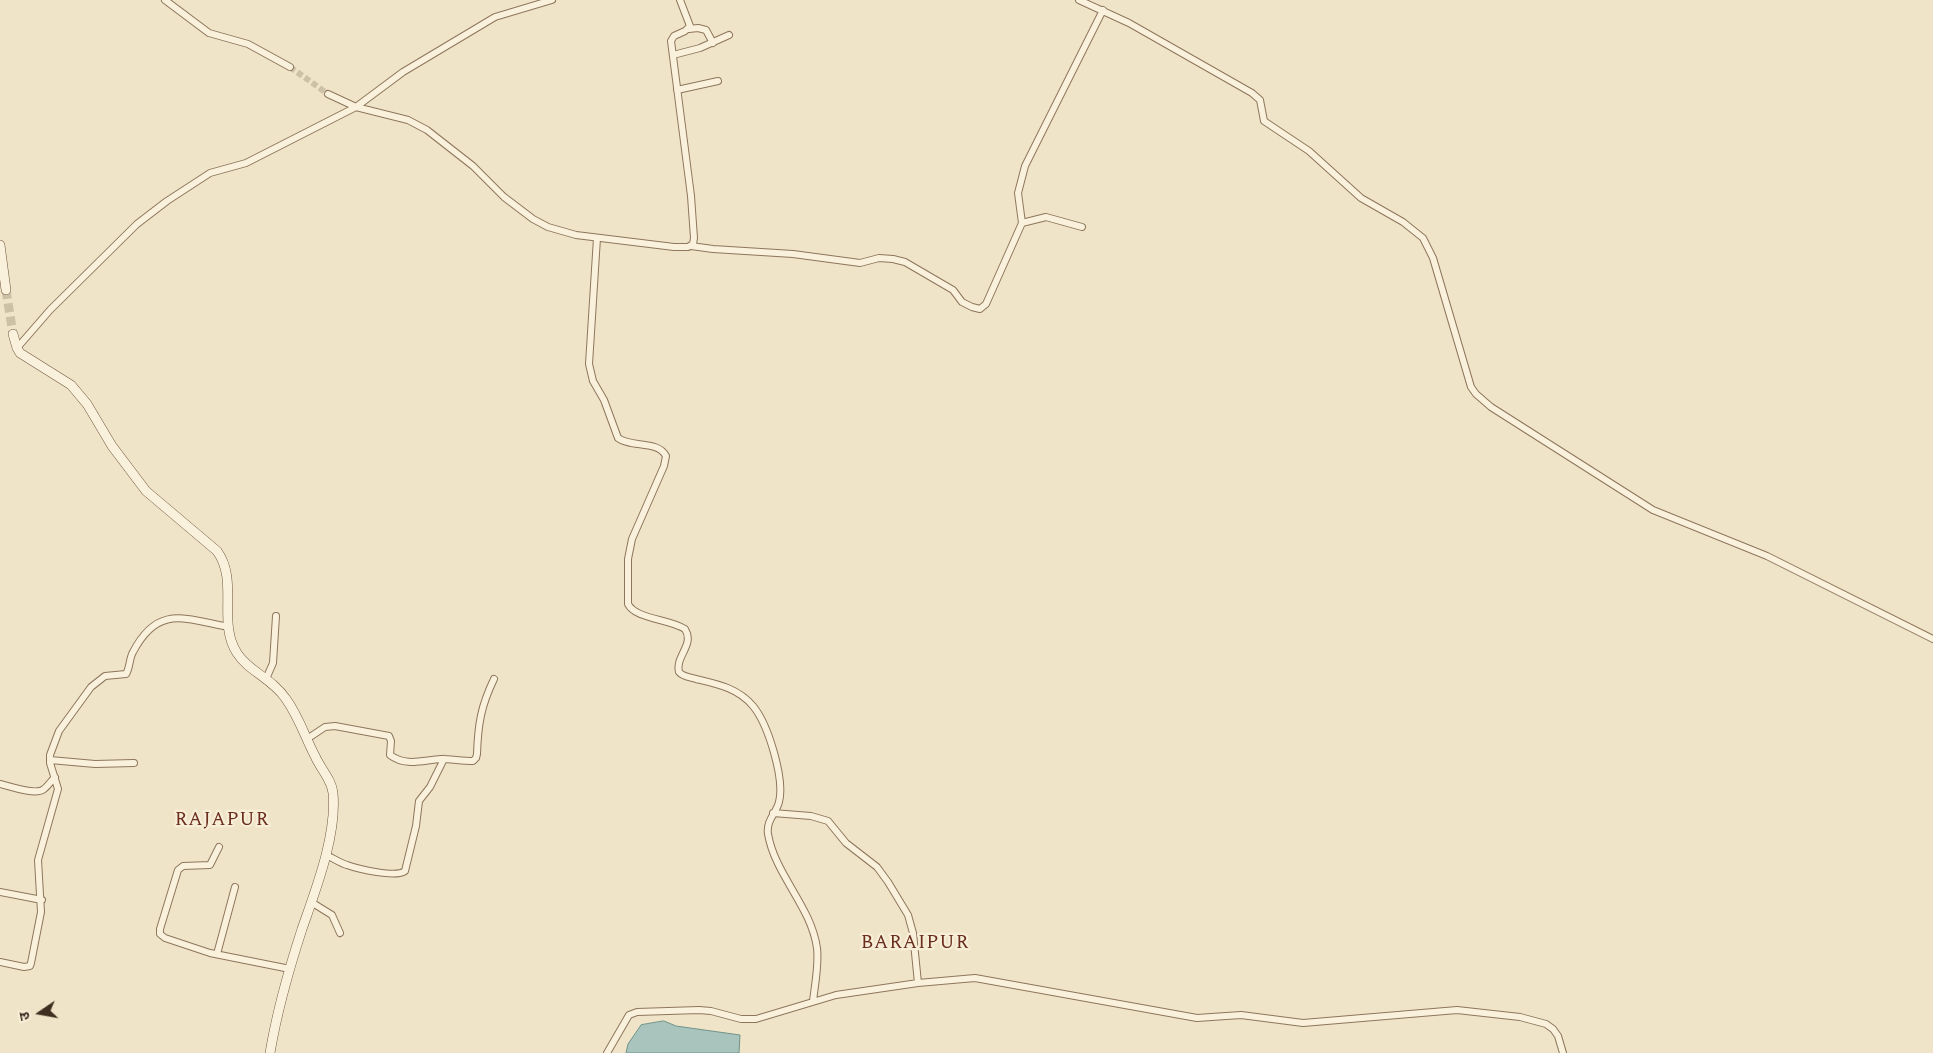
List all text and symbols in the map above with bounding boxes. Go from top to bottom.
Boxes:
district label: RAJAPUR [174,810,270,832]
district label: BARAIPUR [860,933,970,955]
north arrow [15,988,65,1038]
text: उ [14,1010,36,1022]

